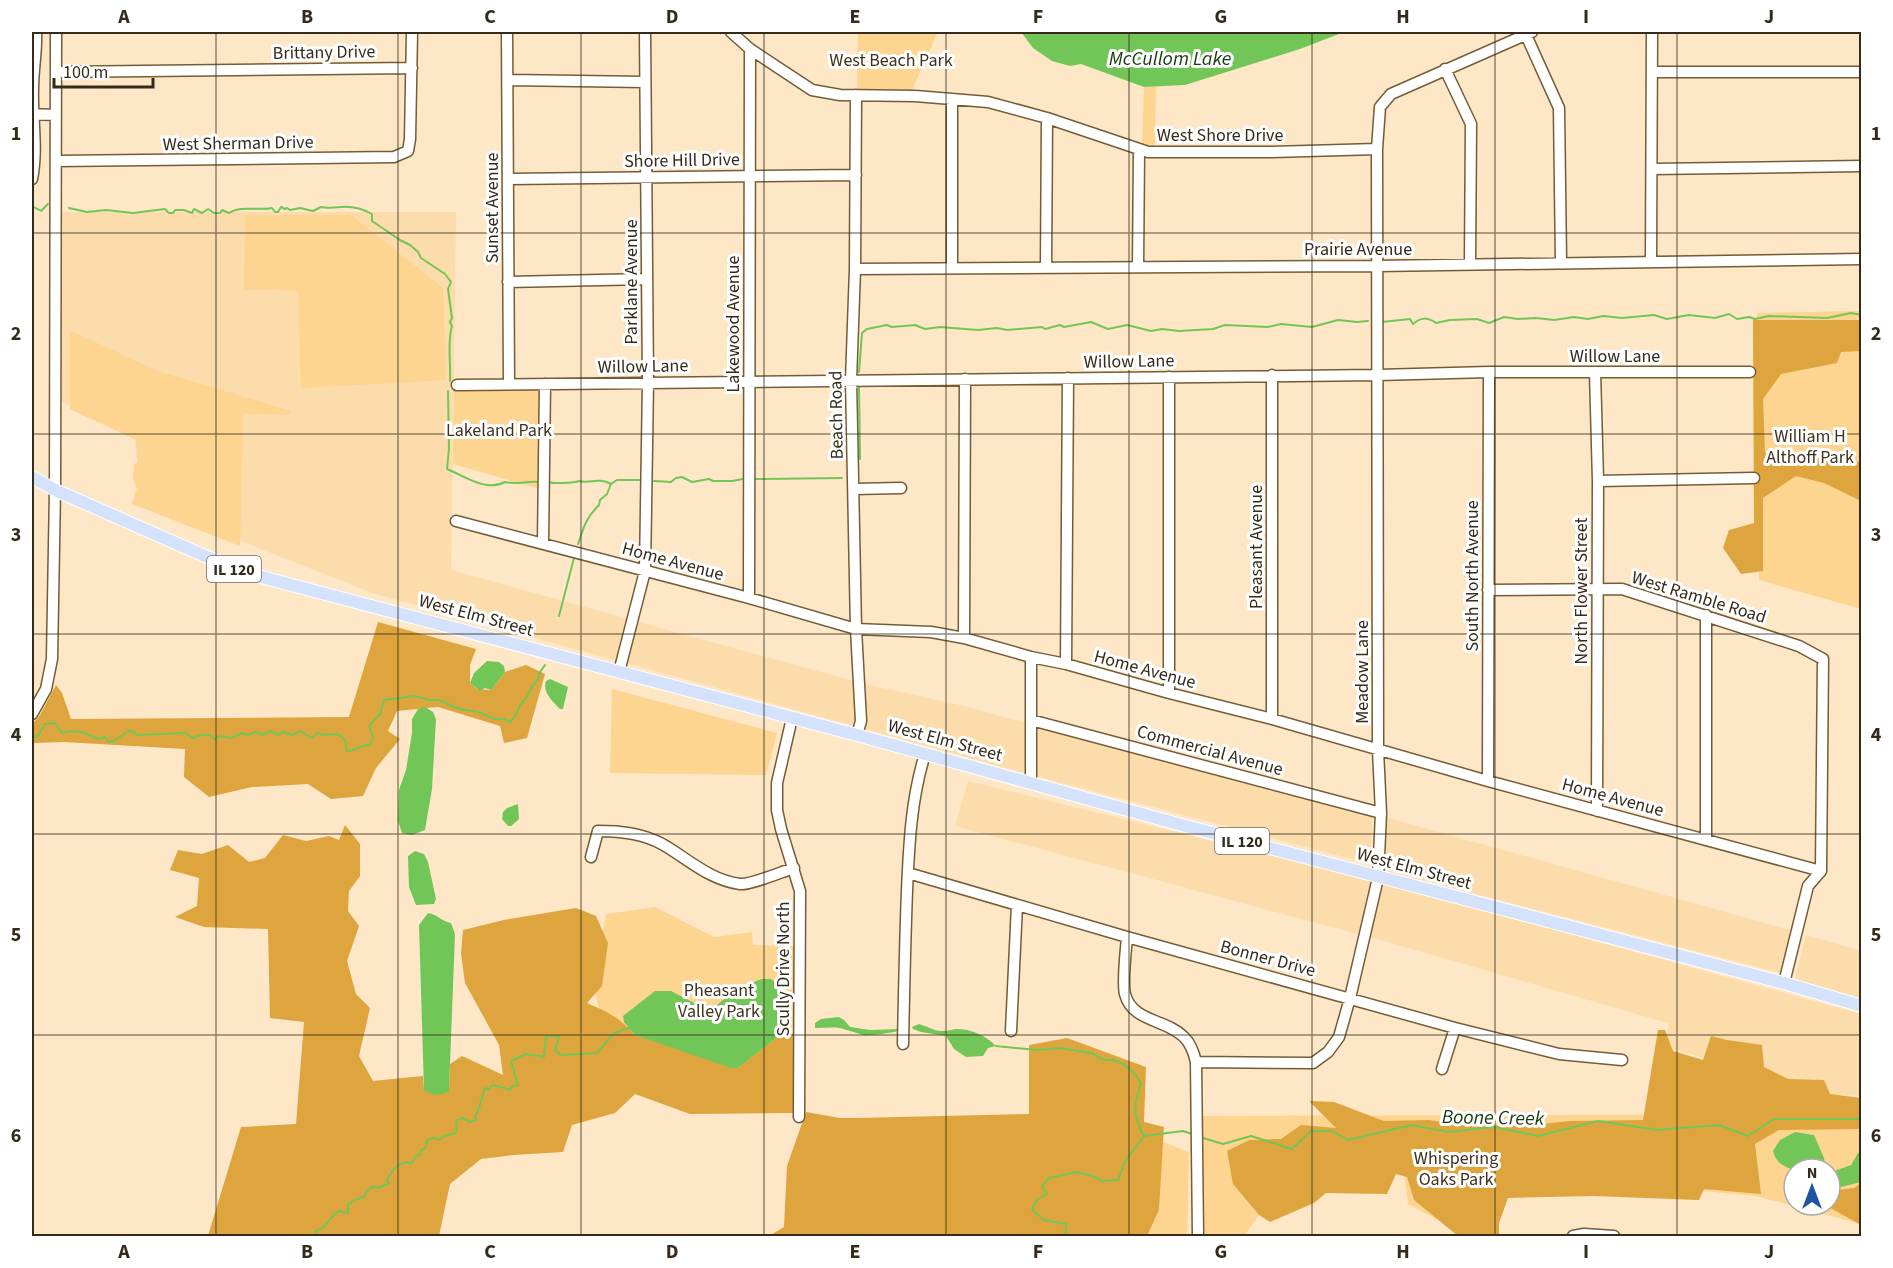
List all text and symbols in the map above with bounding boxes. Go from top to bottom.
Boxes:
text: A [117,3,130,31]
text: B [301,3,313,31]
text: C [484,3,496,31]
text: D [666,3,678,31]
text: E [850,3,860,31]
text: F [1033,3,1043,31]
text: G [1215,3,1227,31]
text: H [1396,3,1410,31]
text: I [1583,3,1589,31]
text: J [1764,3,1774,31]
street label: Brittany Drive [272,39,376,66]
water label: McCullom Lake [1109,45,1231,73]
park label: West Beach Park [829,48,953,73]
scale bar [54,51,153,89]
text: 100 m [63,60,108,85]
text: 1 [11,120,21,148]
text: 1 [1871,120,1881,148]
street label: West Shore Drive [1157,123,1283,148]
street label: West Sherman Drive [162,130,314,157]
street label: Shore Hill Drive [624,147,740,174]
street label: Sunset Avenue [480,153,505,263]
street label: Parklane Avenue [619,219,644,345]
street label: Prairie Avenue [1304,237,1412,262]
street label: Lakewood Avenue [721,255,746,392]
text: 2 [11,320,21,348]
text: 2 [1871,320,1881,348]
street label: Willow Lane [1570,344,1660,369]
street label: Willow Lane [1084,348,1175,375]
street label: Willow Lane [598,353,689,380]
street label: Beach Road [823,370,850,459]
park label: Lakeland Park [446,418,552,443]
park label: William H Althoff Park [1766,424,1854,470]
street label: Pleasant Avenue [1244,485,1269,609]
street label: South North Avenue [1460,500,1485,652]
street label: North Flower Street [1569,517,1594,665]
text: 3 [11,521,21,549]
text: 3 [1871,521,1881,549]
street label: Home Avenue [619,536,727,587]
road number: IL 120 [207,556,261,582]
street label: West Ramble Road [1628,565,1769,630]
street label: West Elm Street [416,588,536,643]
street label: Meadow Lane [1350,620,1375,724]
street label: Home Avenue [1091,644,1199,695]
street label: West Elm Street [885,713,1005,768]
street label: Commercial Avenue [1134,719,1286,782]
text: 4 [11,721,22,749]
text: 4 [1871,721,1882,749]
street label: Home Avenue [1559,772,1667,823]
road number: IL 120 [1215,828,1269,854]
street label: West Elm Street [1354,841,1474,896]
street label: Scully Drive North [771,902,796,1036]
text: 5 [11,921,21,949]
text: 5 [1871,921,1881,949]
street label: Bonner Drive [1217,934,1318,983]
park label: Pheasant Valley Park [678,978,760,1024]
water label: Boone Creek [1442,1103,1545,1133]
text: 6 [11,1122,21,1150]
text: 6 [1871,1122,1881,1150]
park label: Whispering Oaks Park [1414,1146,1498,1192]
north arrow [1782,1157,1842,1217]
text: N [1807,1162,1817,1184]
text: A [117,1238,130,1266]
text: B [301,1238,313,1266]
text: C [484,1238,496,1266]
text: D [666,1238,678,1266]
text: E [850,1238,860,1266]
text: F [1033,1238,1043,1266]
text: G [1215,1238,1227,1266]
text: H [1396,1238,1410,1266]
text: I [1583,1238,1589,1266]
text: J [1764,1238,1774,1266]

